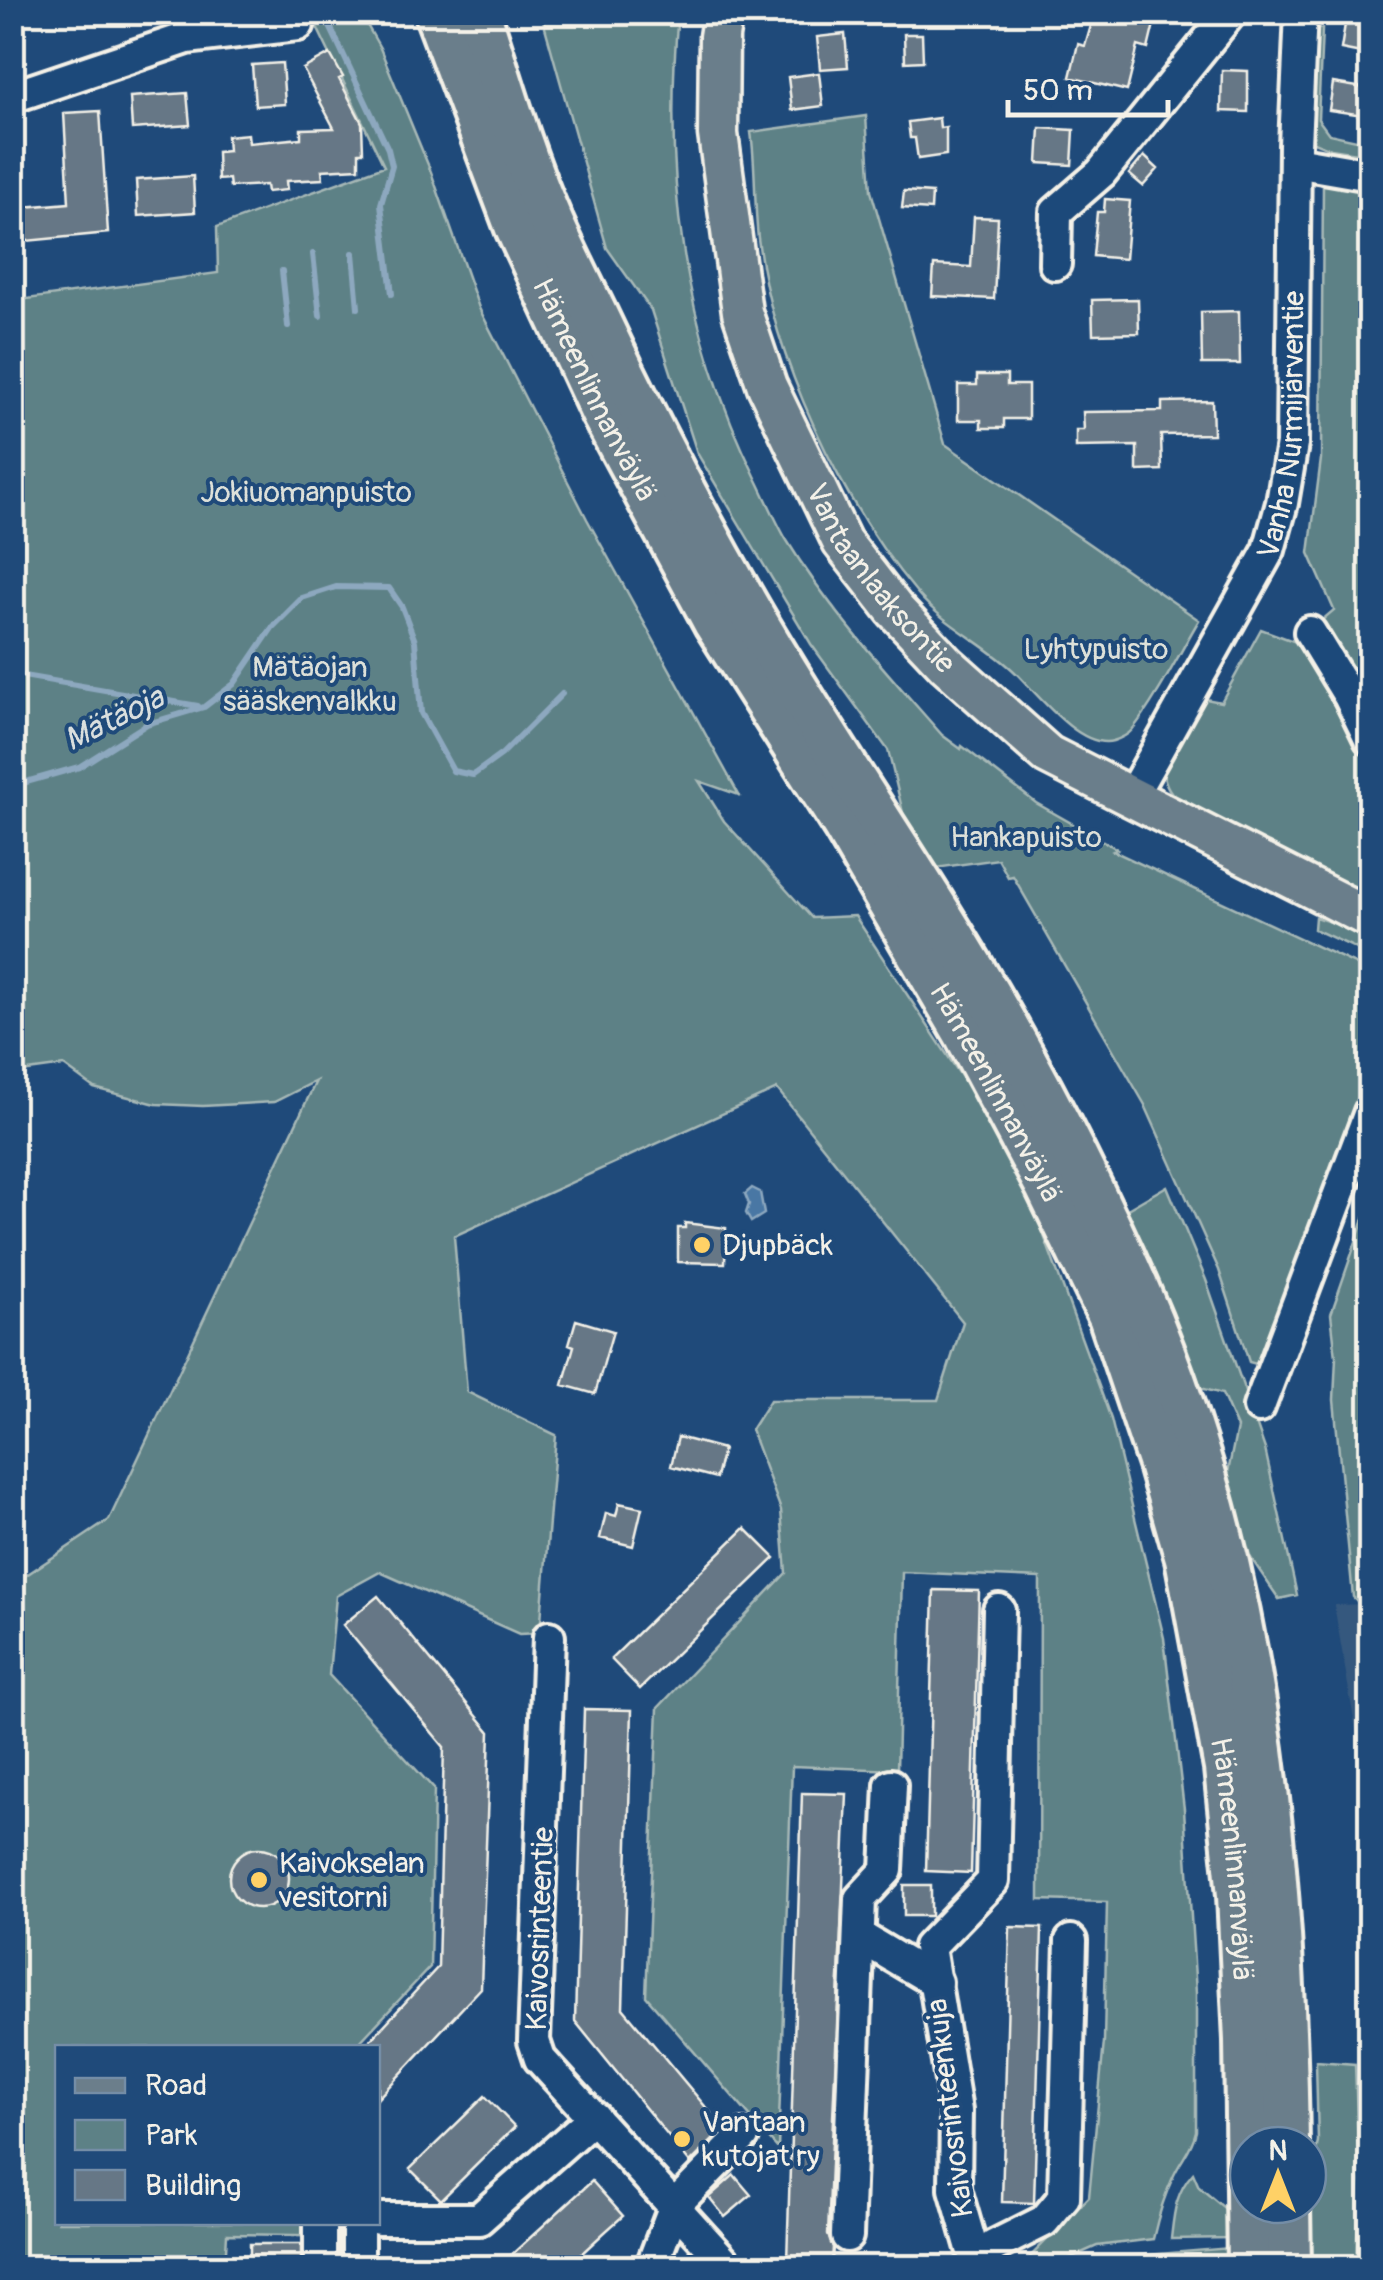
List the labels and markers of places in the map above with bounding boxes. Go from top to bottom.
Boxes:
place label: Djupbäck [722,1227,834,1264]
marker: Djupbäck [691,1234,713,1256]
place label: Kaivokselan vesitorni [278,1845,425,1916]
marker: Kaivokselan vesitorni [248,1869,270,1891]
place label: Vantaan kutojat ry [702,2104,820,2175]
marker: Vantaan kutojat ry [671,2128,693,2150]

